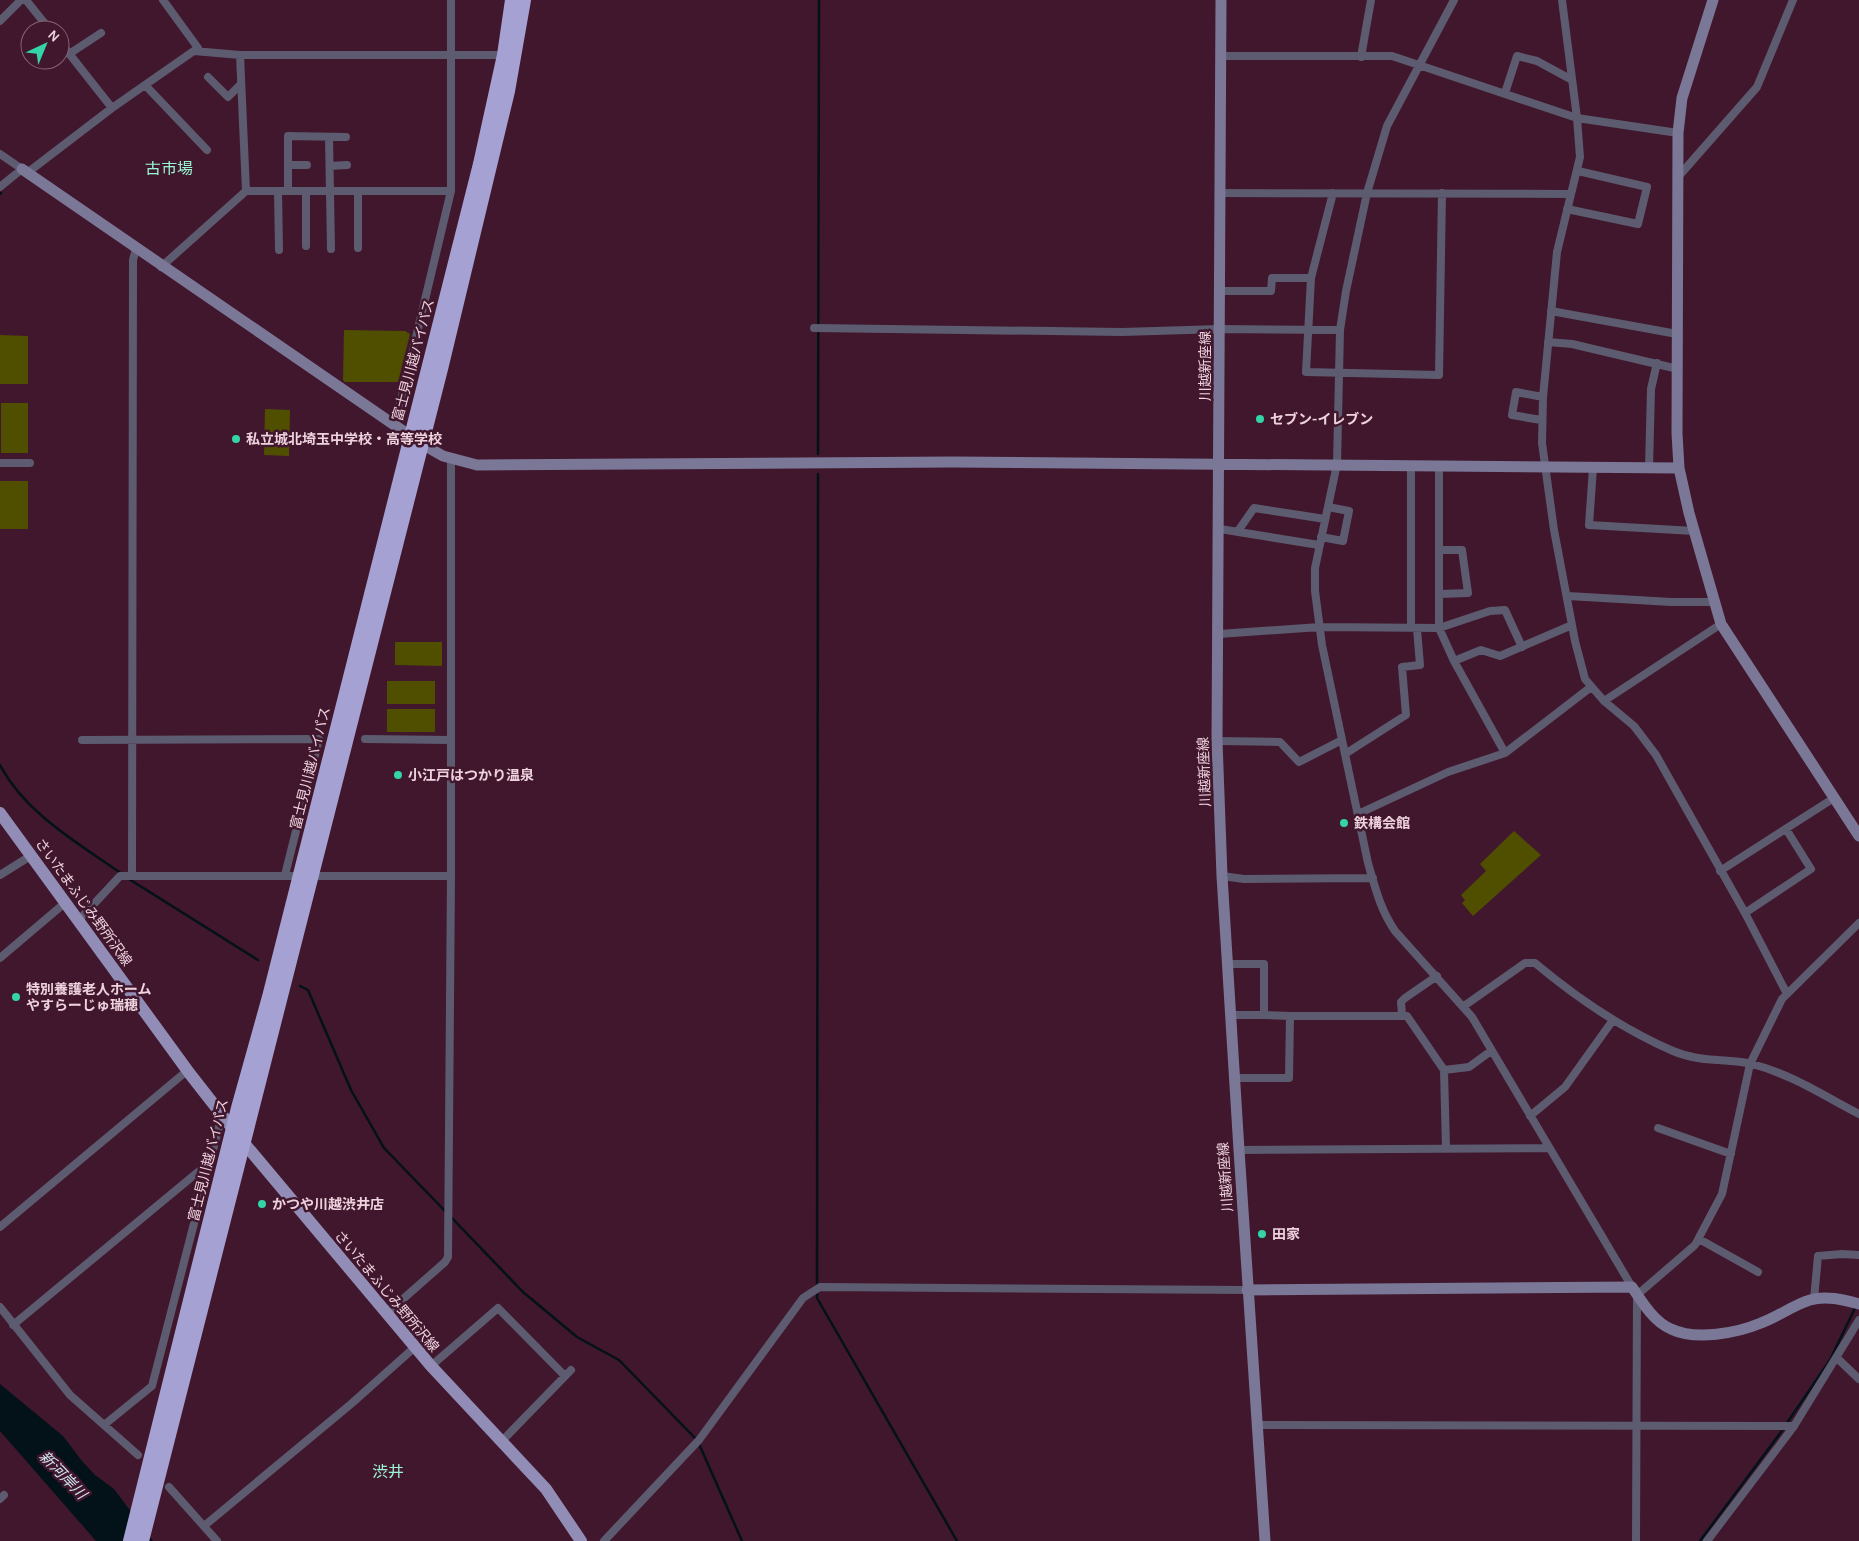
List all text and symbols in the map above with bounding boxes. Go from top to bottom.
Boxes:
north arrow [20,20,70,70]
text: N [44,26,63,46]
district label: 古市場 [145,159,193,178]
street label: 富士見川越バイパス [389,297,438,423]
street label: 川越新座線 [1197,331,1214,401]
place label: セブン-イレブン [1270,411,1373,428]
marker: セブン-イレブン [1254,413,1266,425]
place label: 私立城北埼玉中学校・高等学校 [246,431,442,448]
marker: 私立城北埼玉中学校・高等学校 [230,433,242,445]
street label: 富士見川越バイパス [287,705,334,831]
street label: 川越新座線 [1195,737,1214,807]
place label: 小江戸はつかり温泉 [408,767,534,784]
marker: 小江戸はつかり温泉 [392,769,404,781]
place label: 鉄構会館 [1354,815,1410,832]
marker: 鉄構会館 [1338,817,1350,829]
street label: さいたまふじみ野所沢線 [32,835,136,969]
place label: 特別養護老人ホーム やすらーじゅ瑞穂 [26,981,152,1014]
marker: 特別養護老人ホーム やすらーじゅ瑞穂 [10,991,22,1003]
street label: 富士見川越バイパス [185,1097,232,1223]
street label: 川越新座線 [1215,1141,1236,1212]
place label: かつや川越渋井店 [272,1196,384,1213]
marker: かつや川越渋井店 [256,1198,268,1210]
place label: 田家 [1272,1226,1300,1243]
street label: さいたまふじみ野所沢線 [331,1227,442,1356]
marker: 田家 [1256,1228,1268,1240]
water label: 新河岸川 [36,1447,92,1504]
district label: 渋井 [372,1462,404,1481]

